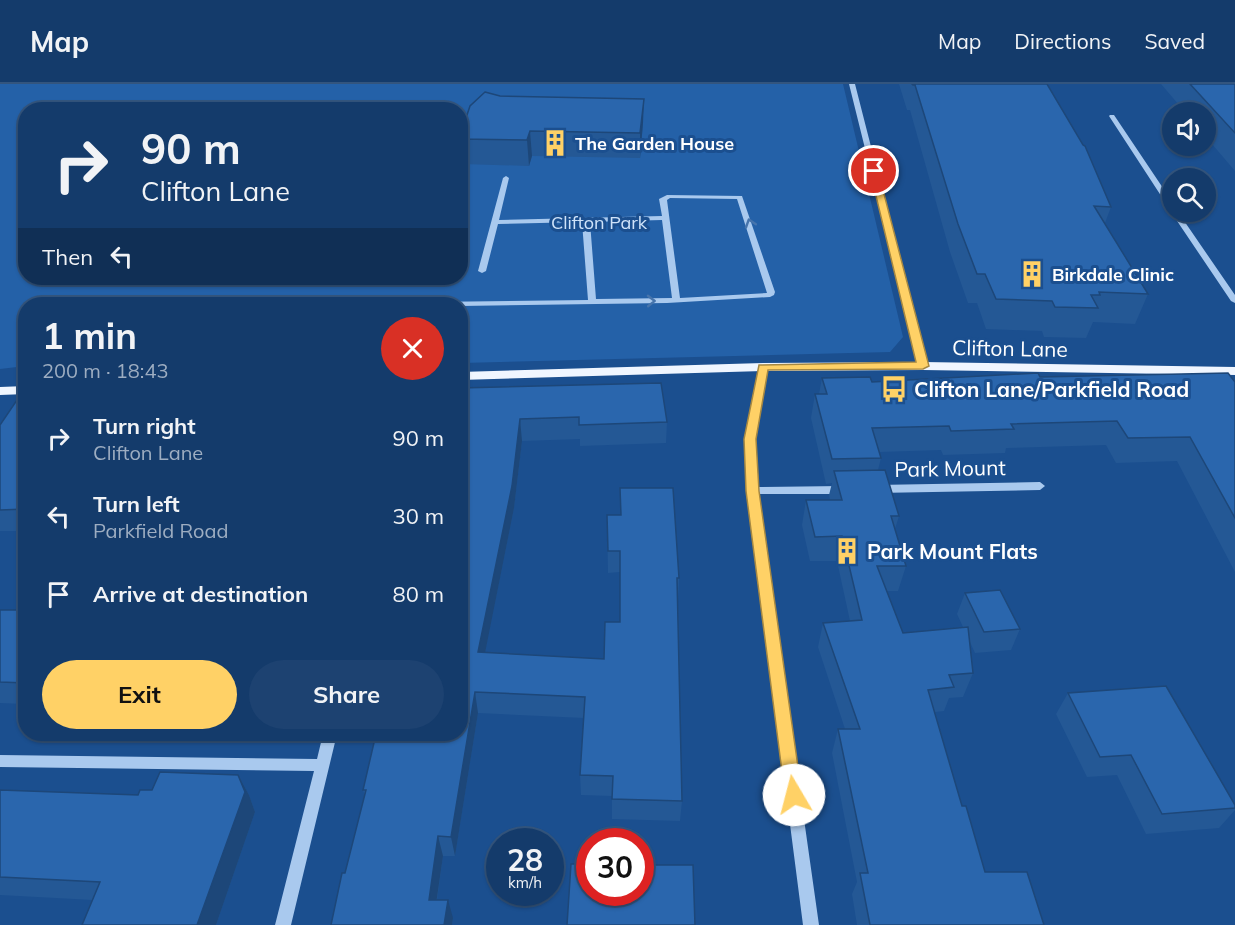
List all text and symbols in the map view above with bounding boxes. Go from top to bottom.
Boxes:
text: Map [30,24,89,59]
text: Map [938,28,981,54]
text: Directions [1014,28,1111,54]
text: Saved [1144,28,1205,54]
map controls [1162,102,1216,222]
button: sound [1162,102,1216,156]
text: 90 m [141,122,241,175]
icon: right [42,126,120,204]
building icon: The Garden House [540,128,570,158]
place label: The Garden House [575,132,734,155]
pin [848,145,899,196]
icon: arrive [857,154,890,187]
button: search [1162,168,1216,222]
text: Clifton Lane [141,174,290,208]
park label: Clifton Park [551,211,648,234]
one-way arrow [744,218,757,229]
icon: left [105,240,138,273]
text: Then [42,243,93,271]
building icon: Birkdale Clinic [1017,259,1047,289]
place label: Birkdale Clinic [1052,263,1174,286]
one-way arrow [646,295,655,307]
text: 1 min [42,313,137,358]
button: close [381,317,444,380]
street label: Clifton Lane [952,334,1068,362]
text: 200 m · 18:43 [42,358,168,383]
bus stop icon: Clifton Lane/Parkfield Road [879,374,909,404]
place label: Clifton Lane/Parkfield Road [914,376,1189,402]
text: Turn right [93,412,196,440]
icon: right [42,422,75,455]
text: 90 m [393,424,444,452]
text: Clifton Lane [93,440,203,465]
street label: Park Mount [894,454,1006,482]
text: Turn left [93,490,180,518]
icon: left [42,500,75,533]
text: 30 m [393,502,444,530]
text: Parkfield Road [93,518,228,543]
building icon: Park Mount Flats [832,536,862,566]
place label: Park Mount Flats [867,538,1038,564]
icon: arrive [42,578,75,611]
text: Arrive at destination [93,580,308,608]
text: 80 m [393,580,444,608]
button: Exit [42,660,237,729]
button: Share [249,660,444,729]
position arrow [762,763,826,827]
speed limit sign: 30 [576,828,654,906]
text: 28 [507,841,543,879]
text: km/h [508,873,542,892]

